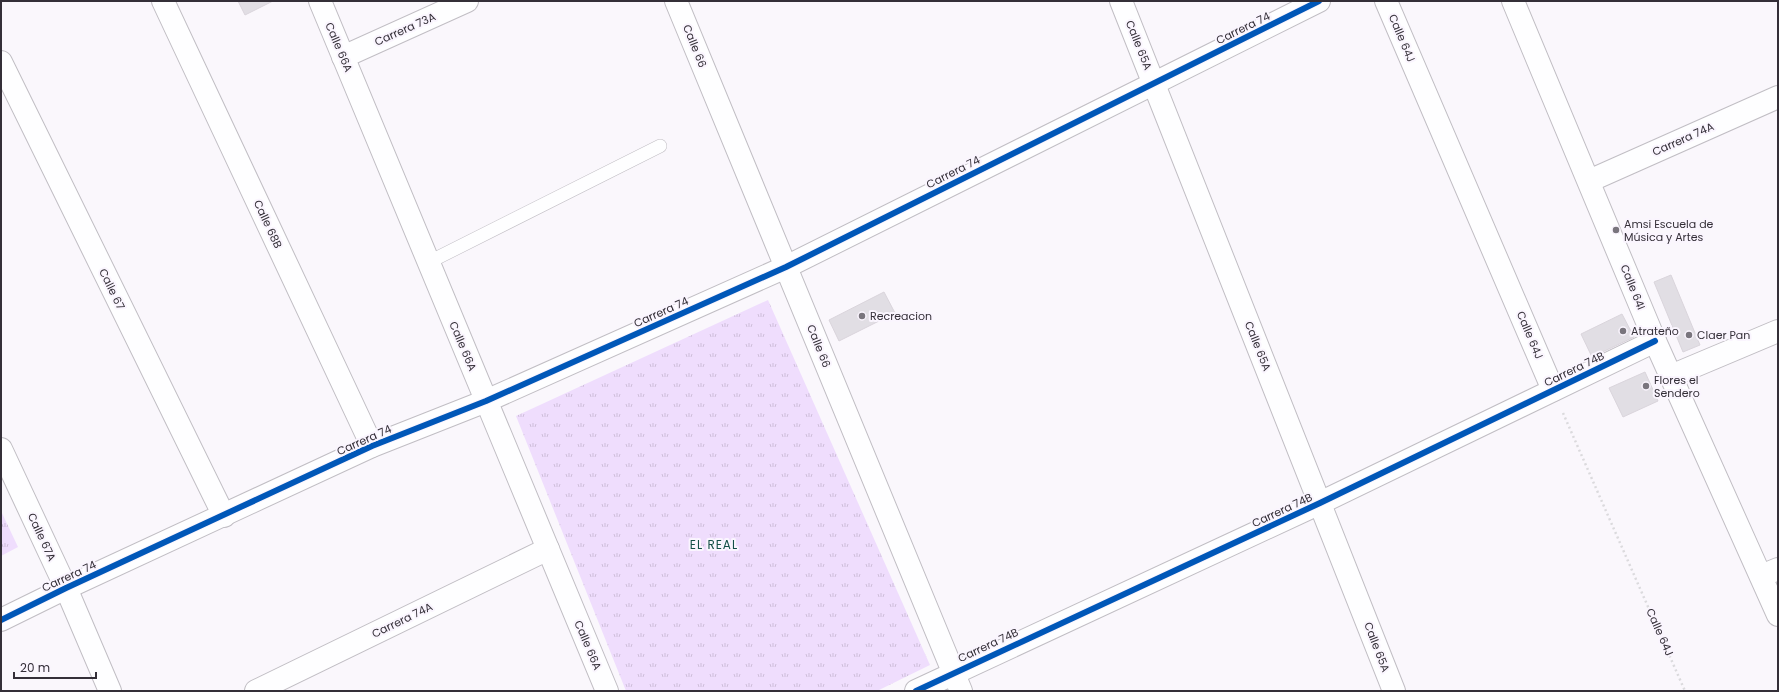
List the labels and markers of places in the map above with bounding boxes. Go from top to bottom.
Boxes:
place label: Amsi Escuela de Música y Artes [1624,216,1714,245]
marker: Amsi Escuela de Música y Artes [1611,225,1621,235]
place label: Recreacion [870,308,932,324]
marker: Recreacion [857,311,867,321]
place label: Atrateño [1631,323,1679,339]
marker: Atrateño [1618,326,1628,336]
place label: Claer Pan [1697,327,1750,343]
marker: Claer Pan [1684,330,1694,340]
place label: Flores el Sendero [1654,372,1700,401]
marker: Flores el Sendero [1641,381,1651,391]

